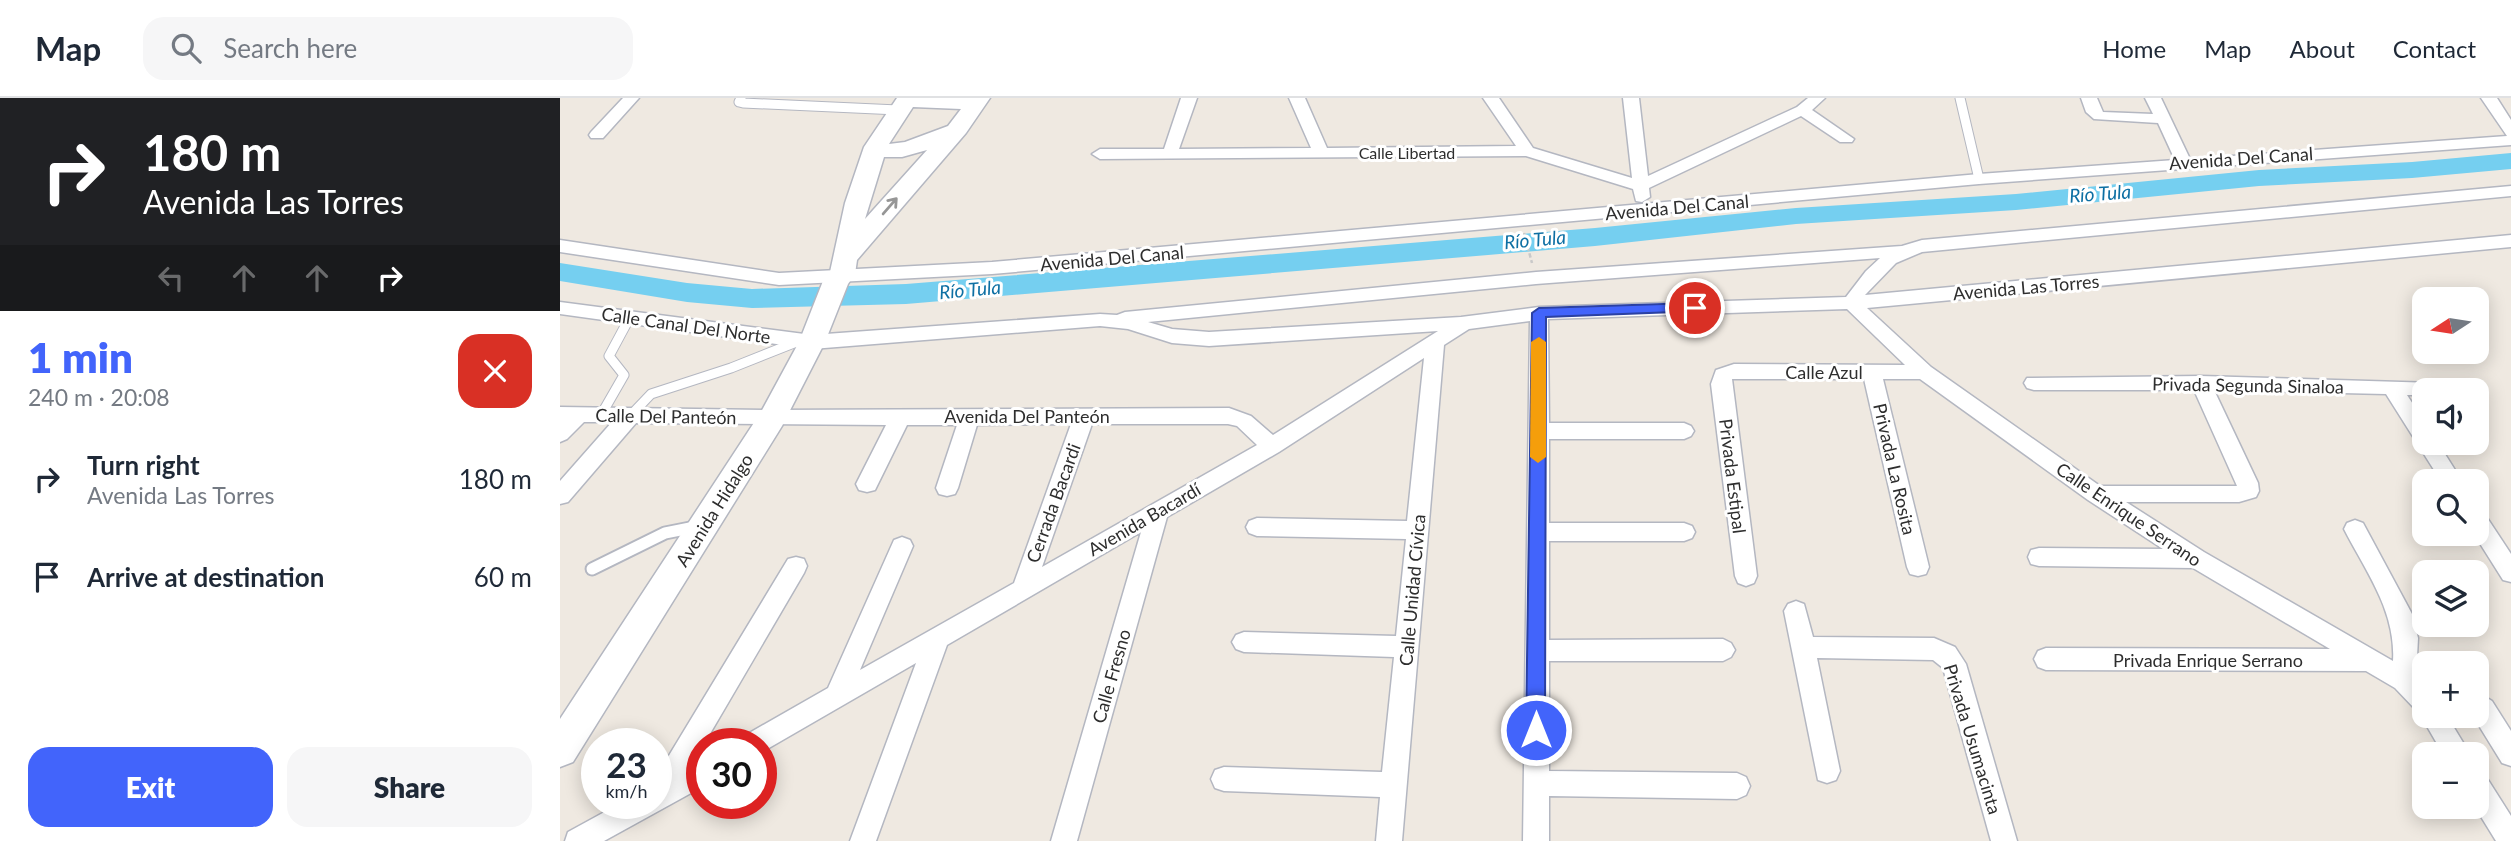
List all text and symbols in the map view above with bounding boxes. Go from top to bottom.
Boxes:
search box [143,17,633,80]
text: Map [35,28,101,68]
icon: search [167,29,205,67]
text: Search here [223,32,357,64]
text: Home [2102,34,2166,63]
text: Map [2204,34,2252,63]
text: About [2290,34,2355,63]
text: Contact [2393,34,2476,63]
text: 180 m [143,123,281,181]
icon: right [28,126,119,217]
street label: Avenida Del Canal [2168,142,2314,174]
street label: Calle Libertad [1359,143,1455,162]
water label: Río Tula [2068,179,2132,207]
text: Avenida Las Torres [143,182,404,221]
street label: Avenida Del Canal [1604,190,1750,224]
one-way arrow [882,198,898,216]
water label: Río Tula [1503,225,1567,253]
street label: Avenida Del Canal [1039,241,1185,275]
icon: left [152,259,190,297]
icon: ahead [225,259,263,297]
icon: ahead [298,259,336,297]
icon: right [371,259,409,297]
street label: Avenida Las Torres [1952,270,2100,304]
water label: Río Tula [938,275,1002,303]
pin [1665,278,1725,338]
north arrow [2412,287,2488,364]
map controls [2412,287,2489,819]
icon: arrive [1676,289,1714,327]
street label: Calle Canal Del Norte [600,302,772,348]
text: 1 min [28,332,133,382]
button: close [458,334,532,408]
street label: Calle Azul [1785,361,1863,383]
street label: Privada Segunda Sinaloa [2152,372,2344,398]
button: sound [2412,378,2489,455]
text: 240 m · 20:08 [28,383,170,411]
street label: Privada La Rosita [1869,401,1921,537]
street label: Calle Del Panteón [595,404,737,428]
street label: Avenida Del Panteón [944,405,1110,427]
street label: Privada Estipal [1715,417,1751,535]
street label: Cerrada Bacardi [1021,440,1085,566]
text: Turn right [87,449,200,481]
street label: Avenida Hidalgo [671,450,757,570]
street label: Calle Enrique Serrano [2052,457,2206,571]
icon: right [28,460,66,498]
text: 180 m [459,463,532,495]
button: search [2412,469,2489,546]
street label: Avenida Bacardí [1084,477,1205,560]
text: Avenida Las Torres [87,481,274,509]
street label: Calle Unidad Cívica [1394,513,1430,667]
icon: arrive [28,558,66,596]
button: layers [2412,560,2489,637]
text: Arrive at destination [87,561,324,593]
text: 60 m [474,561,532,593]
street label: Calle Fresno [1087,626,1135,726]
street label: Privada Enrique Serrano [2113,649,2303,671]
button: + [2412,651,2489,728]
street label: Privada Usumacinta [1940,661,2006,817]
position arrow [1499,693,1573,767]
speed limit sign: 30 [686,728,777,819]
button: − [2412,742,2489,819]
text: 23 [606,743,647,785]
button: Exit [28,747,273,827]
button: Share [287,747,532,827]
text: km/h [605,780,648,802]

